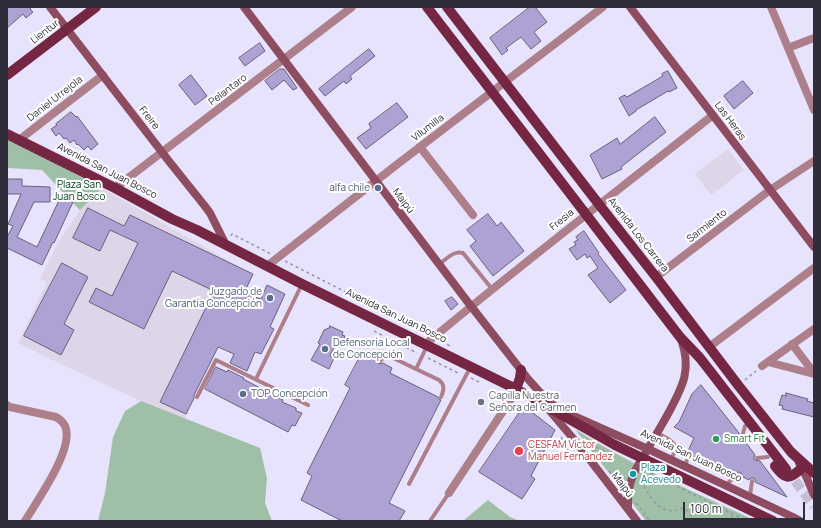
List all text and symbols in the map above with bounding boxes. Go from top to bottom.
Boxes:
street label: Lientur [28,17,62,47]
street label: Pelantaro [207,72,249,108]
street label: Daniel Urrejola [25,74,85,124]
street label: Las Heras [712,99,748,143]
street label: Freire [136,104,162,132]
street label: Vilumilla [409,112,447,144]
street label: Avenida San Juan Bosco [55,141,159,201]
park label: Plaza San Juan Bosco [53,179,105,202]
place label: alfa chile [329,182,370,194]
marker: alfa chile [373,183,383,193]
street label: Maipú [390,186,416,216]
street label: Avenida Los Carrera [605,195,671,275]
street label: Fresia [548,207,576,233]
street label: Sarmiento [685,207,729,245]
place label: Juzgado de Garantía Concepción [165,286,262,310]
street label: Avenida San Juan Bosco [344,286,448,346]
marker: Juzgado de Garantía Concepción [265,293,275,303]
place label: Defensoría Local de Concepción [333,337,410,360]
marker: Defensoría Local de Concepción [320,344,330,354]
place label: TOP Concepción [251,388,328,400]
marker: TOP Concepción [238,389,248,399]
place label: Capilla Nuestra Señora del Carmen [489,390,576,414]
marker: Capilla Nuestra Señora del Carmen [476,397,486,407]
street label: Avenida San Juan Bosco [638,427,744,485]
place label: Smart Fit [724,433,765,445]
marker: Smart Fit [711,434,721,444]
place label: CESFAM Víctor Manuel Fernández [528,439,613,462]
marker: CESFAM Víctor Manuel Fernández [513,445,525,457]
place label: Plaza Acevedo [641,462,681,486]
marker: Plaza Acevedo [628,469,638,479]
street label: Maipú [609,470,635,500]
scale bar [685,494,807,520]
text: 100 m [690,500,722,517]

